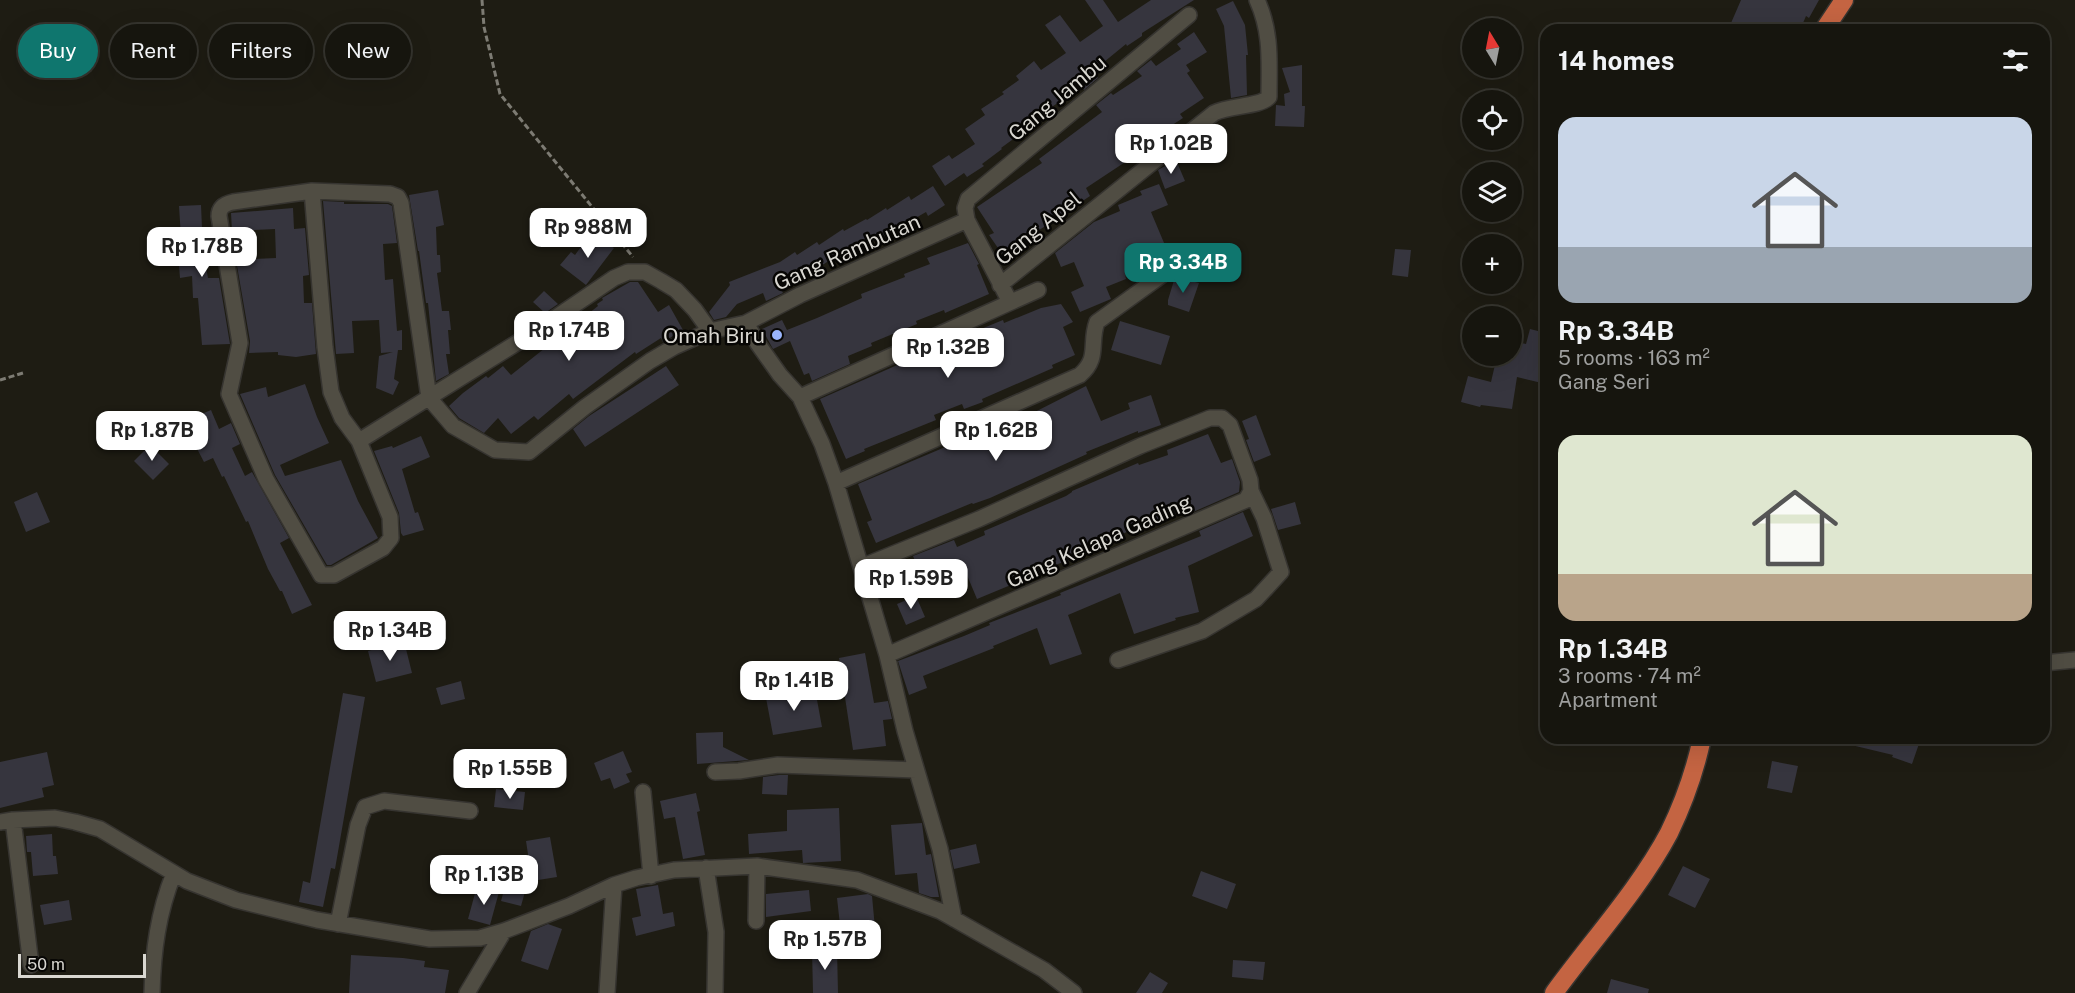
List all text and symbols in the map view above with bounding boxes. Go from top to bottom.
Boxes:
north arrow [1462,18,1522,78]
map controls [1462,18,1522,366]
chip: Buy [18,24,98,78]
chip: Rent [110,24,197,78]
chip: Filters [209,24,313,78]
chip: New [325,24,411,78]
icon: filters [1999,44,2032,77]
text: 14 homes [1558,45,1674,76]
street label: Gang Jambu [1003,50,1111,146]
button: locate [1462,90,1522,150]
pin: Rp 1.02B [1109,124,1233,175]
text: Rp 1.02B [1129,131,1213,155]
icon: home [1741,156,1849,264]
button: layers [1462,162,1522,222]
street label: Gang Apel [990,186,1086,270]
pin: Rp 988M [533,208,643,259]
street label: Gang Rambutan [770,209,924,295]
text: Rp 988M [544,215,632,239]
pin: Rp 1.78B [140,227,264,278]
text: Rp 1.78B [161,234,243,258]
button: + [1462,234,1522,294]
pin: Rp 3.34B [1121,243,1245,294]
text: Rp 3.34B [1138,250,1228,274]
button: − [1462,306,1522,366]
pin: Rp 1.74B [507,311,631,362]
text: Rp 3.34B [1558,315,1674,346]
text: Rp 1.74B [528,318,610,342]
place label: Omah Biru [663,323,765,348]
marker: Omah Biru [770,328,784,342]
pin: Rp 1.32B [886,328,1010,379]
text: Rp 1.32B [906,335,990,359]
text: 5 rooms · 163 m² [1558,346,1710,370]
text: Gang Seri [1558,370,1650,394]
pin: Rp 1.87B [90,411,214,462]
pin: Rp 1.62B [934,411,1058,462]
text: Rp 1.87B [110,418,194,442]
text: Rp 1.62B [954,418,1038,442]
icon: home [1741,474,1849,582]
street label: Gang Kelapa Gading [1003,489,1195,593]
pin: Rp 1.59B [849,559,973,610]
text: Rp 1.59B [869,566,953,590]
pin: Rp 1.34B [328,611,452,662]
text: Rp 1.34B [348,618,432,642]
text: Rp 1.34B [1558,633,1668,664]
pin: Rp 1.41B [732,661,856,712]
text: 3 rooms · 74 m² [1558,664,1701,688]
text: Rp 1.41B [754,668,834,692]
text: Apartment [1558,688,1658,712]
pin: Rp 1.55B [448,749,572,800]
text: Rp 1.55B [467,756,553,780]
pin: Rp 1.13B [422,855,546,906]
text: Rp 1.13B [444,862,524,886]
pin: Rp 1.57B [763,920,887,971]
text: Rp 1.57B [783,927,867,951]
scale bar [18,951,146,978]
text: 50 m [27,955,65,974]

